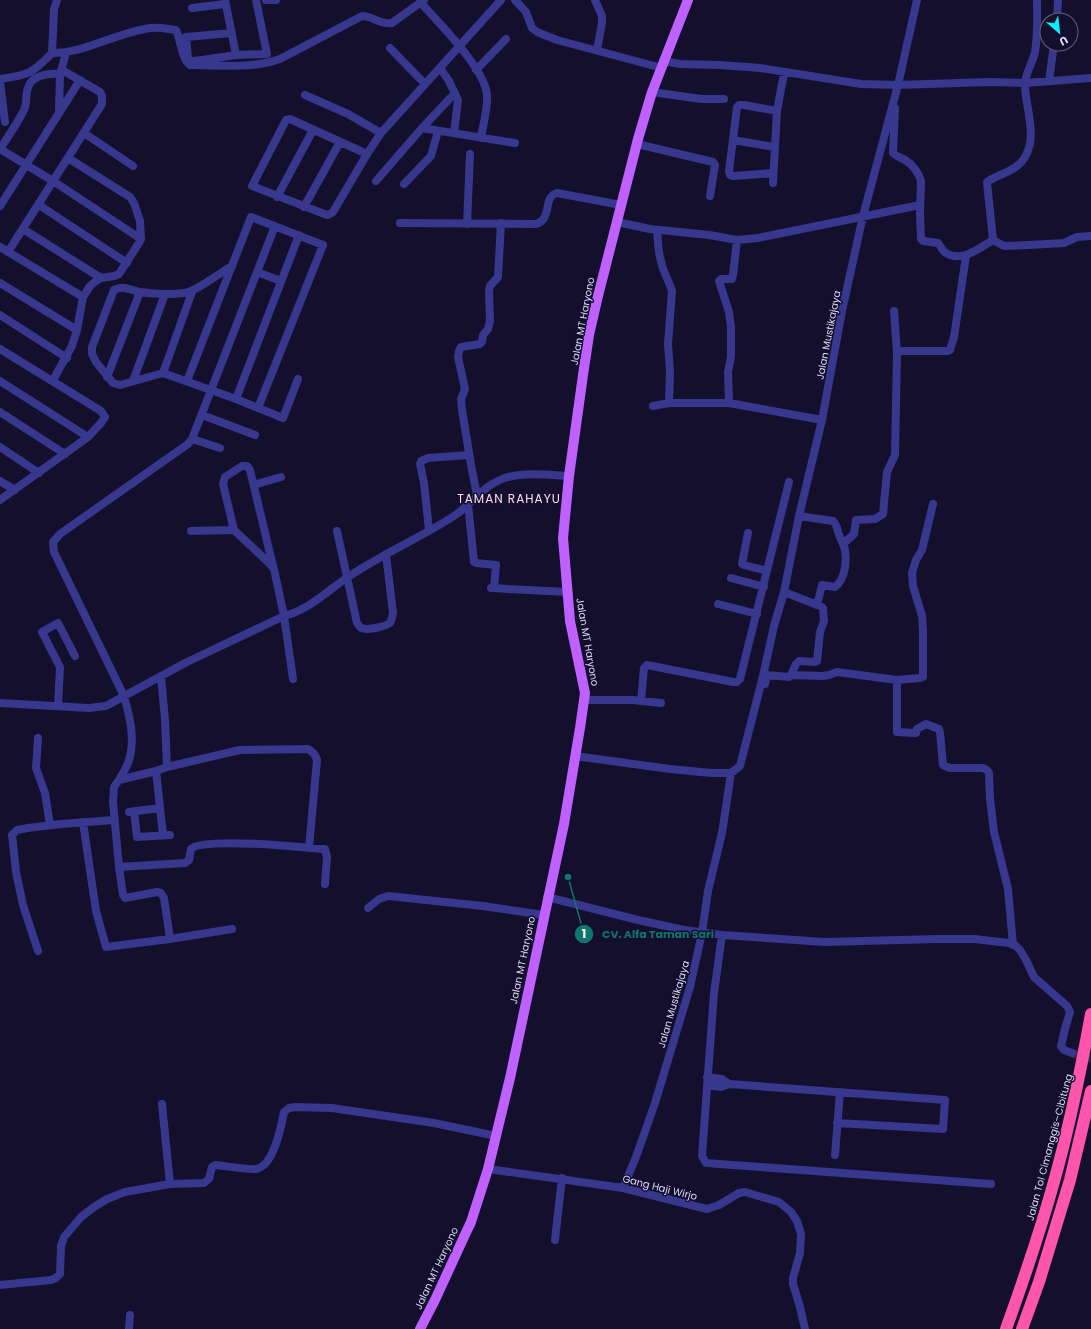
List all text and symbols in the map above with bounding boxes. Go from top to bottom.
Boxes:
north arrow [1039,12,1079,52]
text: U [1056,32,1071,50]
street label: Jalan MT Haryono [567,276,598,366]
street label: Jalan Mustikajaya [813,289,844,381]
district label: TAMAN RAHAYU [457,490,561,507]
street label: Jalan MT Haryono [572,597,603,687]
street label: Jalan MT Haryono [506,915,539,1005]
callout: CV. Alfa Taman Sari [574,923,722,946]
text: 1 [582,925,586,942]
text: CV. Alfa Taman Sari [602,926,714,942]
street label: Jalan Mustikajaya [654,959,693,1050]
street label: Jalan Tol Cimanggis–Cibitung [1023,1072,1076,1222]
street label: Gang Haji Wirjo [621,1171,699,1204]
street label: Jalan MT Haryono [411,1225,462,1312]

